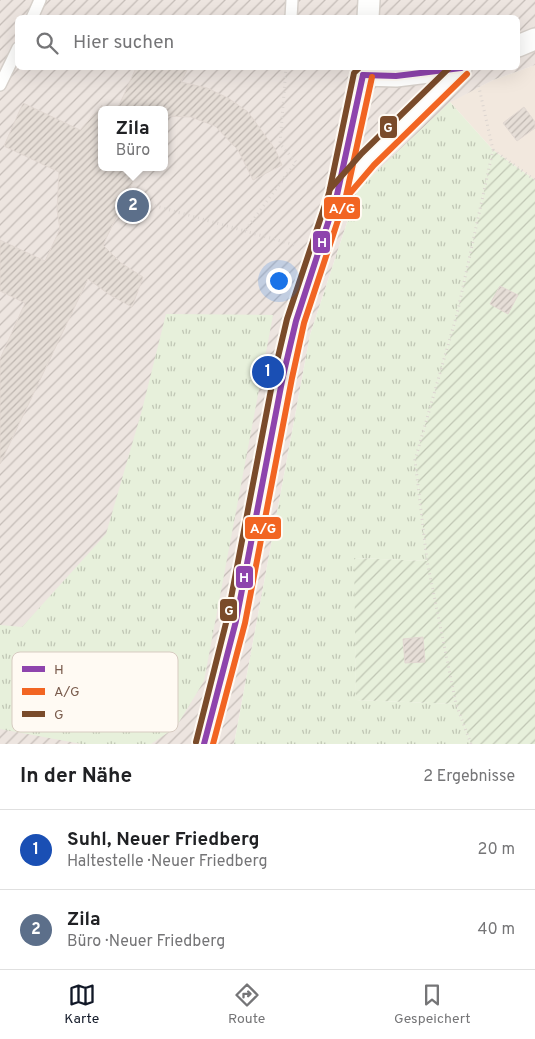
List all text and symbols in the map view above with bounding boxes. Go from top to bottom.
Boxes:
search box [15,15,520,70]
icon: search [33,29,61,57]
text: Hier suchen [73,31,174,55]
popup [98,106,168,171]
line badge: G [379,115,398,139]
text: Zila [116,117,150,141]
text: G [383,120,393,137]
text: Büro [116,141,150,161]
pin: 2 [117,187,149,225]
line badge: A/G [323,196,361,220]
text: A/G [329,201,355,218]
line badge: H [312,230,331,254]
text: H [317,235,327,252]
your location [266,268,292,294]
pin: 1 [252,353,284,391]
line badge: A/G [244,516,282,540]
text: A/G [250,521,276,538]
line badge: H [235,565,254,589]
text: H [239,570,249,587]
line badge: G [219,598,238,622]
text: G [224,603,234,620]
legend [12,652,178,732]
text: H [54,662,64,679]
text: A/G [54,684,80,701]
text: G [54,707,64,724]
text: In der Nähe [20,763,132,790]
text: 2 Ergebnisse [423,767,515,787]
text: Suhl, Neuer Friedberg [67,828,259,852]
text: 1 [33,840,39,860]
text: 20 m [478,840,515,860]
text: Haltestelle · Neuer Friedberg [67,852,267,872]
text: Zila [67,908,101,932]
text: 2 [31,920,41,940]
text: 40 m [477,920,515,940]
text: Büro · Neuer Friedberg [67,932,225,952]
tab: Karte [64,981,99,1028]
tab: Route [228,981,265,1028]
tab: Gespeichert [394,981,471,1028]

